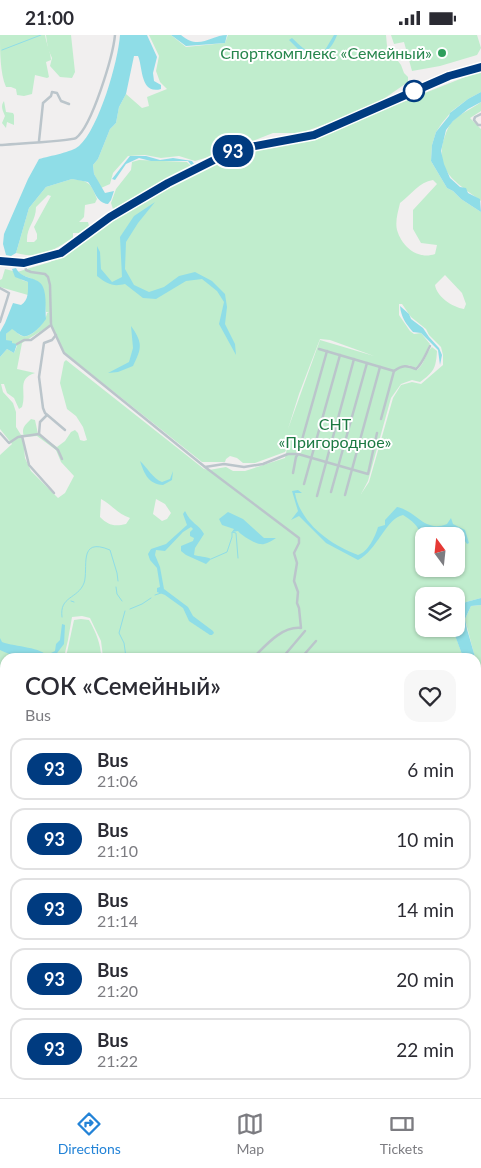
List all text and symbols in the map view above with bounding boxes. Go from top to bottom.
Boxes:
text: 21:00 [25,6,74,29]
place label: Спорткомплекс «Семейный» [220,43,432,62]
marker: Спорткомплекс «Семейный» [436,47,448,59]
unlabelled marker [403,80,425,102]
line badge: 93 [210,135,256,167]
text: 93 [223,140,243,162]
park label: СНТ «Пригородное» [279,414,392,451]
north arrow [415,527,465,577]
map controls [415,527,465,637]
button: layers [415,587,465,637]
button: heart [404,670,456,722]
text: СОК «Семейный» [25,671,221,700]
text: Bus [25,705,51,724]
text: Bus [97,748,128,771]
text: 93 [44,758,65,780]
text: 6 min [407,758,454,781]
text: 21:06 [97,771,138,790]
text: Bus [97,818,128,841]
text: 93 [44,828,65,850]
text: 10 min [396,828,454,851]
text: 21:10 [97,841,138,860]
text: Bus [97,888,128,911]
text: 93 [44,898,65,920]
text: 14 min [396,898,454,921]
text: 21:14 [97,911,138,930]
text: Bus [97,958,128,981]
text: 93 [44,968,65,990]
text: 20 min [396,968,454,991]
text: 21:20 [97,981,138,1000]
text: Bus [97,1028,128,1051]
text: 93 [44,1038,65,1060]
text: 22 min [396,1038,454,1061]
text: 21:22 [97,1051,138,1070]
tab: Directions [58,1110,121,1157]
tab: Map [236,1110,264,1157]
tab: Tickets [380,1110,423,1157]

